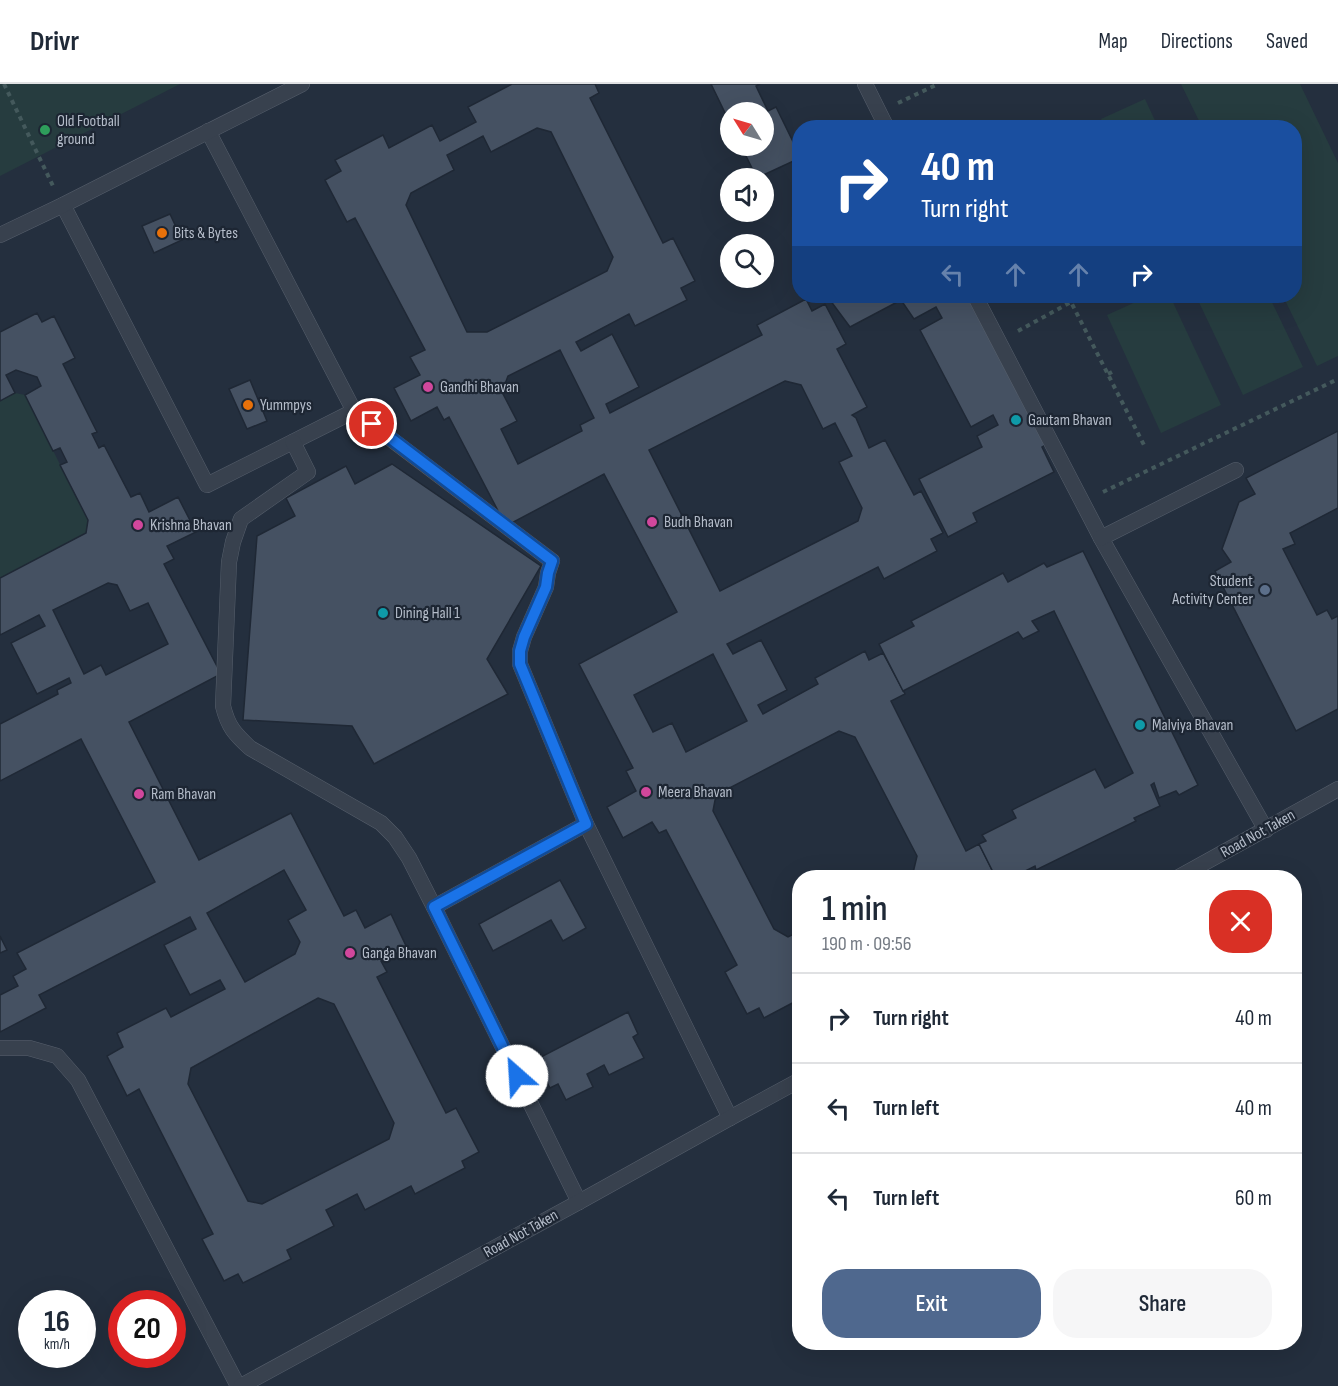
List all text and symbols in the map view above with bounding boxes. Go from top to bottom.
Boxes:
text: Drivr [30,25,79,58]
text: Map [1098,29,1128,54]
text: Directions [1161,29,1233,54]
text: Saved [1266,29,1308,54]
north arrow [720,102,774,156]
map controls [720,102,774,288]
place label: Old Football ground [57,112,120,149]
marker: Old Football ground [38,123,52,137]
text: 40 m [921,142,995,193]
icon: right [822,144,900,222]
button: sound [720,168,774,222]
text: Turn right [921,193,1008,225]
place label: Bits & Bytes [174,224,238,243]
marker: Bits & Bytes [155,226,169,240]
button: search [720,234,774,288]
icon: left [936,258,969,291]
icon: ahead [999,258,1032,291]
icon: ahead [1062,258,1095,291]
icon: right [1125,258,1158,291]
place label: Gandhi Bhavan [440,378,519,397]
marker: Gandhi Bhavan [421,380,435,394]
place label: Yummpys [260,396,312,415]
marker: Yummpys [241,398,255,412]
pin [346,398,397,449]
icon: arrive [355,407,388,440]
place label: Gautam Bhavan [1028,411,1112,430]
marker: Gautam Bhavan [1009,413,1023,427]
place label: Budh Bhavan [664,513,733,532]
marker: Budh Bhavan [645,515,659,529]
place label: Krishna Bhavan [150,516,232,535]
marker: Krishna Bhavan [131,518,145,532]
place label: Student Activity Center [1171,572,1253,609]
marker: Student Activity Center [1258,583,1272,597]
place label: Dining Hall 1 [395,604,460,623]
marker: Dining Hall 1 [376,606,390,620]
place label: Malviya Bhavan [1152,716,1233,735]
marker: Malviya Bhavan [1133,718,1147,732]
place label: Meera Bhavan [658,783,732,802]
place label: Ram Bhavan [151,785,216,804]
marker: Meera Bhavan [639,785,653,799]
marker: Ram Bhavan [132,787,146,801]
street label: Road Not Taken [1217,806,1299,862]
text: 1 min [822,888,887,931]
button: close [1209,890,1272,953]
text: 190 m · 09:56 [822,932,911,956]
place label: Ganga Bhavan [362,944,437,963]
marker: Ganga Bhavan [343,946,357,960]
icon: right [822,1002,855,1035]
text: Turn right [873,1005,949,1032]
text: 40 m [1235,1005,1272,1032]
position arrow [485,1044,549,1108]
icon: left [822,1092,855,1125]
text: Turn left [873,1095,939,1122]
text: 40 m [1235,1095,1272,1122]
icon: left [822,1182,855,1215]
text: Turn left [873,1185,939,1212]
text: 60 m [1235,1185,1272,1212]
street label: Road Not Taken [480,1206,562,1262]
button: Exit [822,1269,1041,1338]
button: Share [1053,1269,1272,1338]
speed limit sign: 20 [108,1290,186,1368]
text: 16 [44,1304,70,1340]
text: km/h [44,1335,70,1354]

